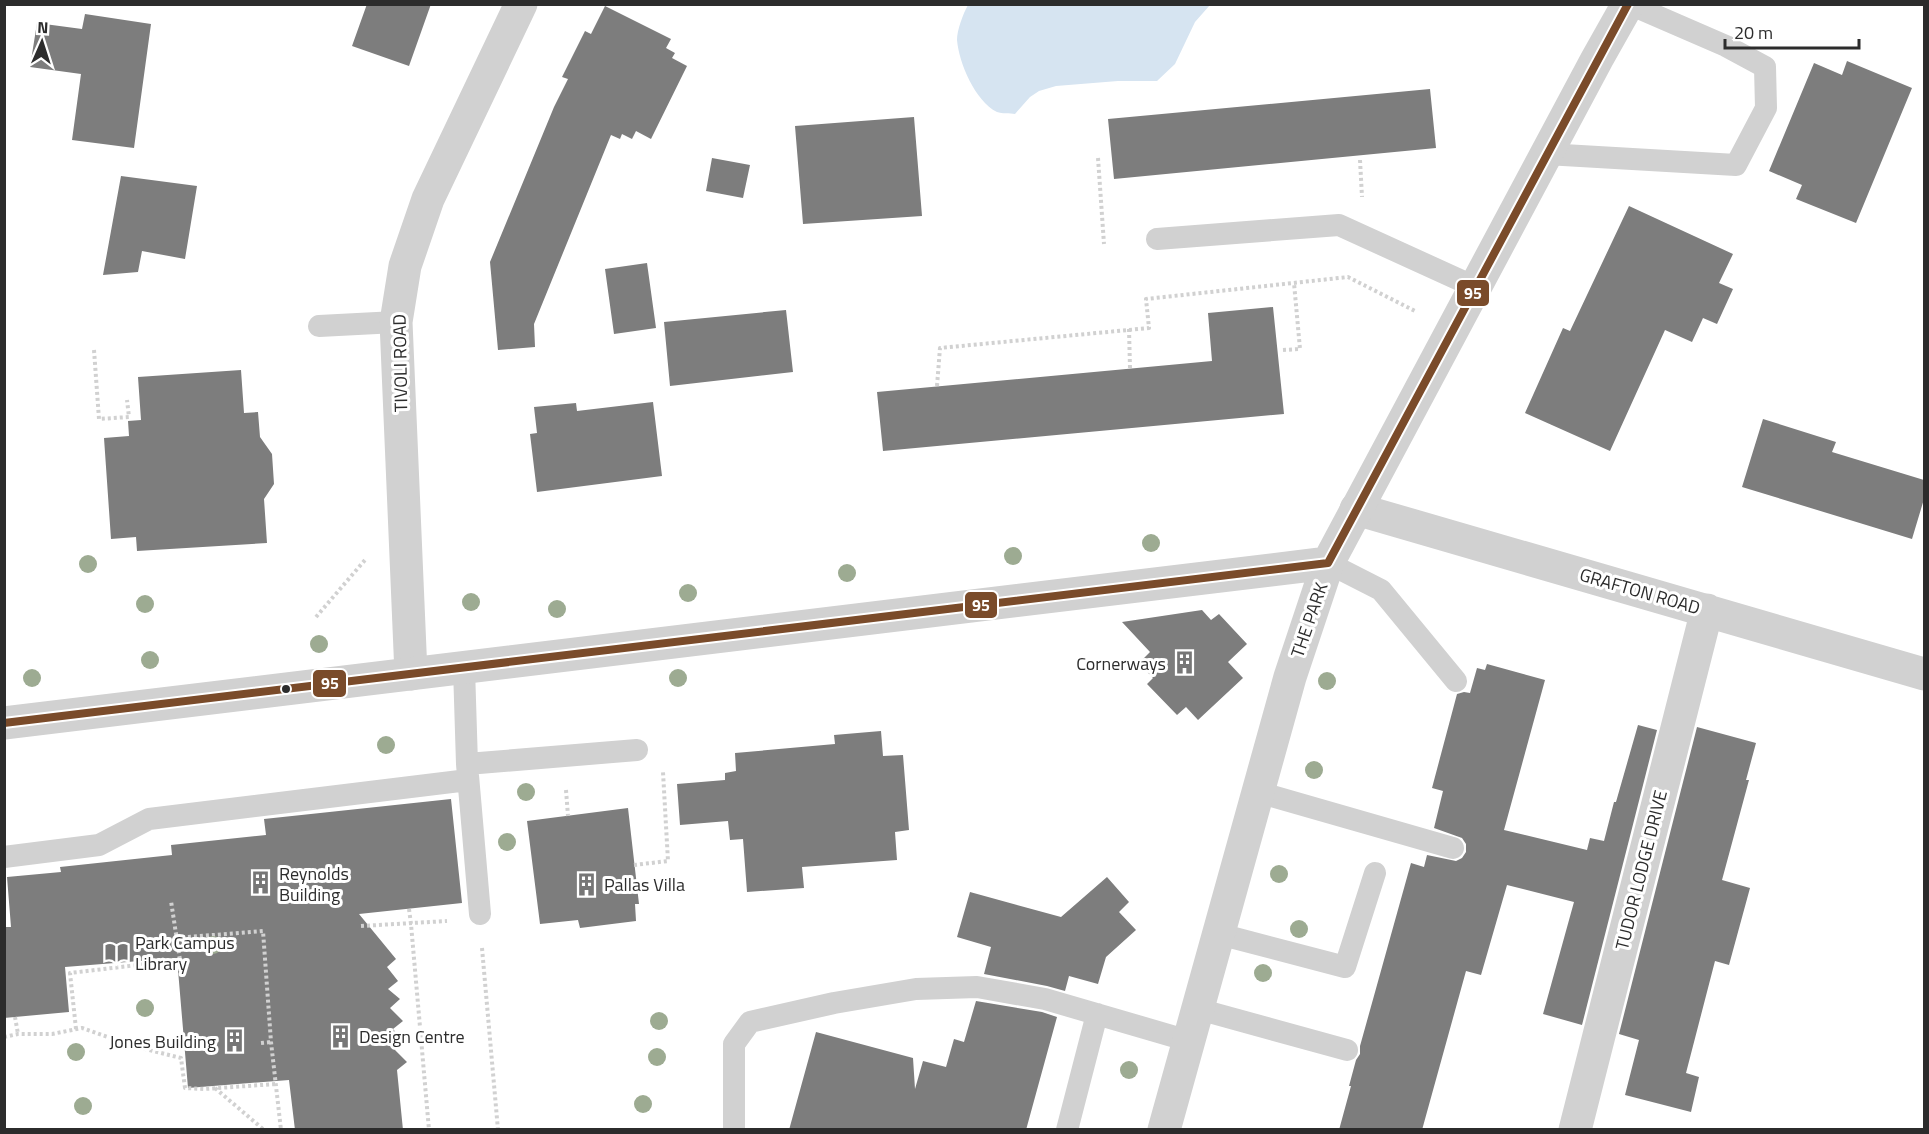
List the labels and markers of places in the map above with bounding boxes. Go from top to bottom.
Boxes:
place label: Cornerways [1076,650,1166,677]
building icon: Cornerways [1171,650,1197,676]
unlabelled marker [280,683,292,695]
place label: Reynolds Building [279,860,349,908]
building icon: Reynolds Building [248,870,274,896]
building icon: Pallas Villa [573,871,599,897]
place label: Pallas Villa [604,871,685,898]
place label: Park Campus Library [135,929,235,977]
library icon: Park Campus Library [104,939,130,965]
building icon: Design Centre [328,1023,354,1049]
place label: Design Centre [359,1023,465,1050]
place label: Jones Building [109,1028,216,1055]
building icon: Jones Building [221,1028,247,1054]

